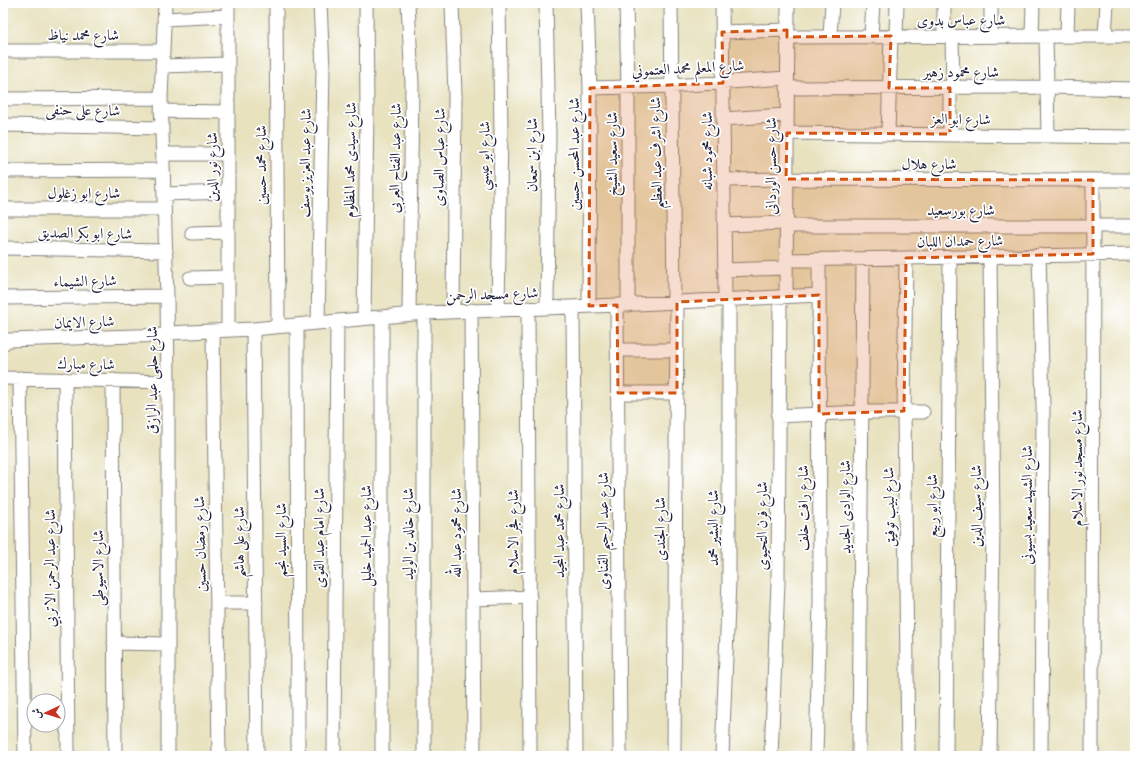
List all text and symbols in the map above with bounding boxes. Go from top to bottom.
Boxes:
street label: شارع عباس بدوى [917,10,1005,33]
street label: شارع محمد نياظ [47,25,119,48]
street label: شارع المعلم محمد العتموني [631,55,745,86]
street label: شارع محمود زهير [921,62,999,85]
street label: شارع عبد المحسن حسين [564,97,587,211]
street label: شارع اشرف عبد العظيم [645,97,672,209]
street label: شارع على حنفى [45,99,121,124]
street label: شارع سيدى محمد المظلوم [339,102,364,218]
street label: شارع عبد الفتاح العربى [384,103,409,213]
street label: شارع عباس الصاوى [428,107,453,207]
street label: شارع عبد العزيز يوسف [294,108,319,218]
street label: شارع ابو العز [929,108,991,133]
street label: شارع محمود شبانه [697,111,720,191]
street label: شارع سعيد الشيخ [602,112,626,196]
street label: شارع حسن الوردانى [761,117,784,215]
street label: شارع ابن سمعان [522,118,545,192]
street label: شارع ابو عيسي [473,121,499,191]
street label: شارع محمد حسين [251,125,274,205]
street label: شارع نور الدين [202,132,225,202]
street label: شارع هلال [901,154,957,177]
street label: شارع ابو زغلول [48,183,120,206]
street label: شارع بورسعيد [927,200,995,223]
street label: شارع ابو بكر الصديق [37,222,133,247]
street label: شارع حمدان اللبان [917,230,1003,255]
street label: شارع الشيماء [53,270,117,295]
street label: شارع مسجد الرحمن [445,282,539,309]
street label: شارع الايمان [53,311,115,336]
street label: شارع حلمى عبد الرازق [142,326,165,434]
street label: شارع مبارك [57,353,115,378]
street label: شارع مسجد نور الاسلام [1067,409,1090,527]
street label: شارع الشهيد سعيد بسيونى [1017,445,1040,565]
street label: شارع الوادى الجديد [835,460,858,554]
street label: شارع رافت خلف [793,465,816,551]
street label: شارع سيف الدين [966,465,989,547]
street label: شارع لبيب توفيق [878,467,903,547]
street label: شارع عبد الرحيم القناوى [593,472,618,590]
street label: شارع ابو ربيع [922,474,946,538]
street label: شارع فرن التحيوى [752,481,775,571]
street label: شارع محمد عبد المجيد [549,484,572,578]
street label: شارع عبد الحميد خليل [356,485,379,587]
street label: شارع امام عبد القوى [309,488,332,588]
street label: شارع خالد بن الوليد [398,488,421,580]
street label: شارع محمود عبد الله [444,488,469,578]
street label: شارع فجر الاسلام [503,489,526,575]
street label: شارع البشير محمد [703,490,726,566]
street label: شارع رمضان حسين [189,496,214,592]
street label: شارع الجندى [650,497,673,561]
street label: شارع السيد نجم [271,503,295,577]
street label: شارع على هاشم [229,506,254,578]
street label: شارع عبد الرحمن الاتربي [40,509,63,627]
street label: شارع الاسيوطى [88,530,111,606]
north arrow [26,693,66,733]
text: ش [29,708,43,720]

